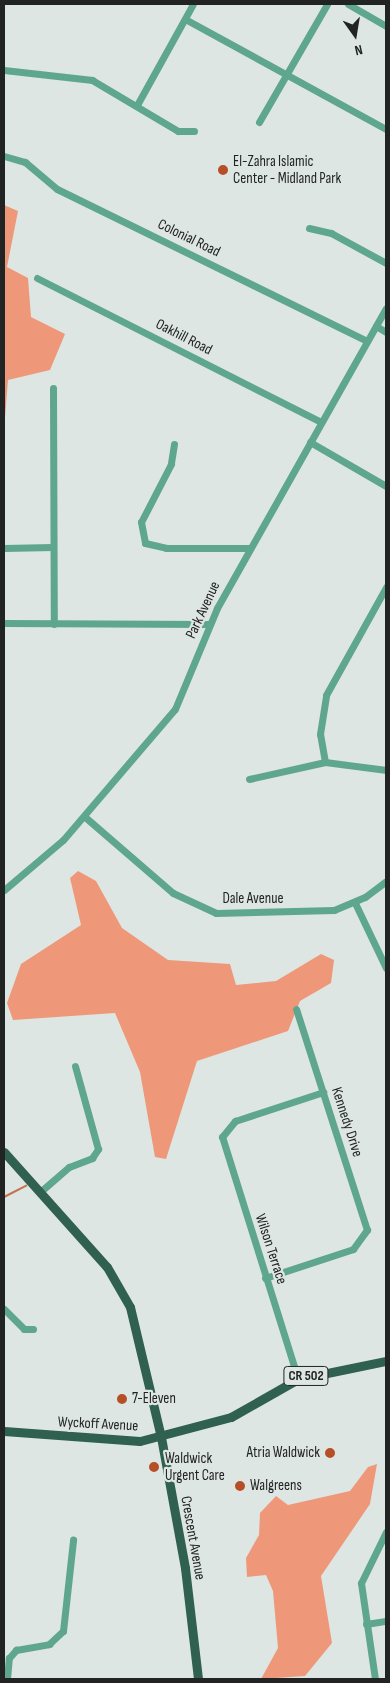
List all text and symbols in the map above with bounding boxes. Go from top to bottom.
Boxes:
north arrow [330,10,380,60]
text: N [353,41,364,59]
place label: El-Zahra Islamic Center - Midland Park [233,152,341,187]
marker: El-Zahra Islamic Center - Midland Park [217,164,229,176]
street label: Colonial Road [155,215,223,261]
street label: Oakhill Road [153,315,215,359]
street label: Park Avenue [182,579,224,641]
street label: Dale Avenue [223,890,283,908]
street label: Kennedy Drive [327,1085,367,1159]
street label: Wilson Terrace [251,1212,291,1286]
road number: CR 502 [282,1364,330,1388]
place label: 7-Eleven [132,1390,176,1408]
marker: 7-Eleven [116,1393,128,1405]
street label: Wyckoff Avenue [57,1413,139,1435]
place label: Atria Waldwick [247,1444,320,1462]
marker: Atria Waldwick [324,1447,336,1459]
place label: Waldwick Urgent Care [165,1449,225,1484]
marker: Waldwick Urgent Care [147,1460,161,1474]
place label: Walgreens [250,1477,302,1495]
marker: Walgreens [234,1480,246,1492]
street label: Crescent Avenue [177,1495,209,1581]

